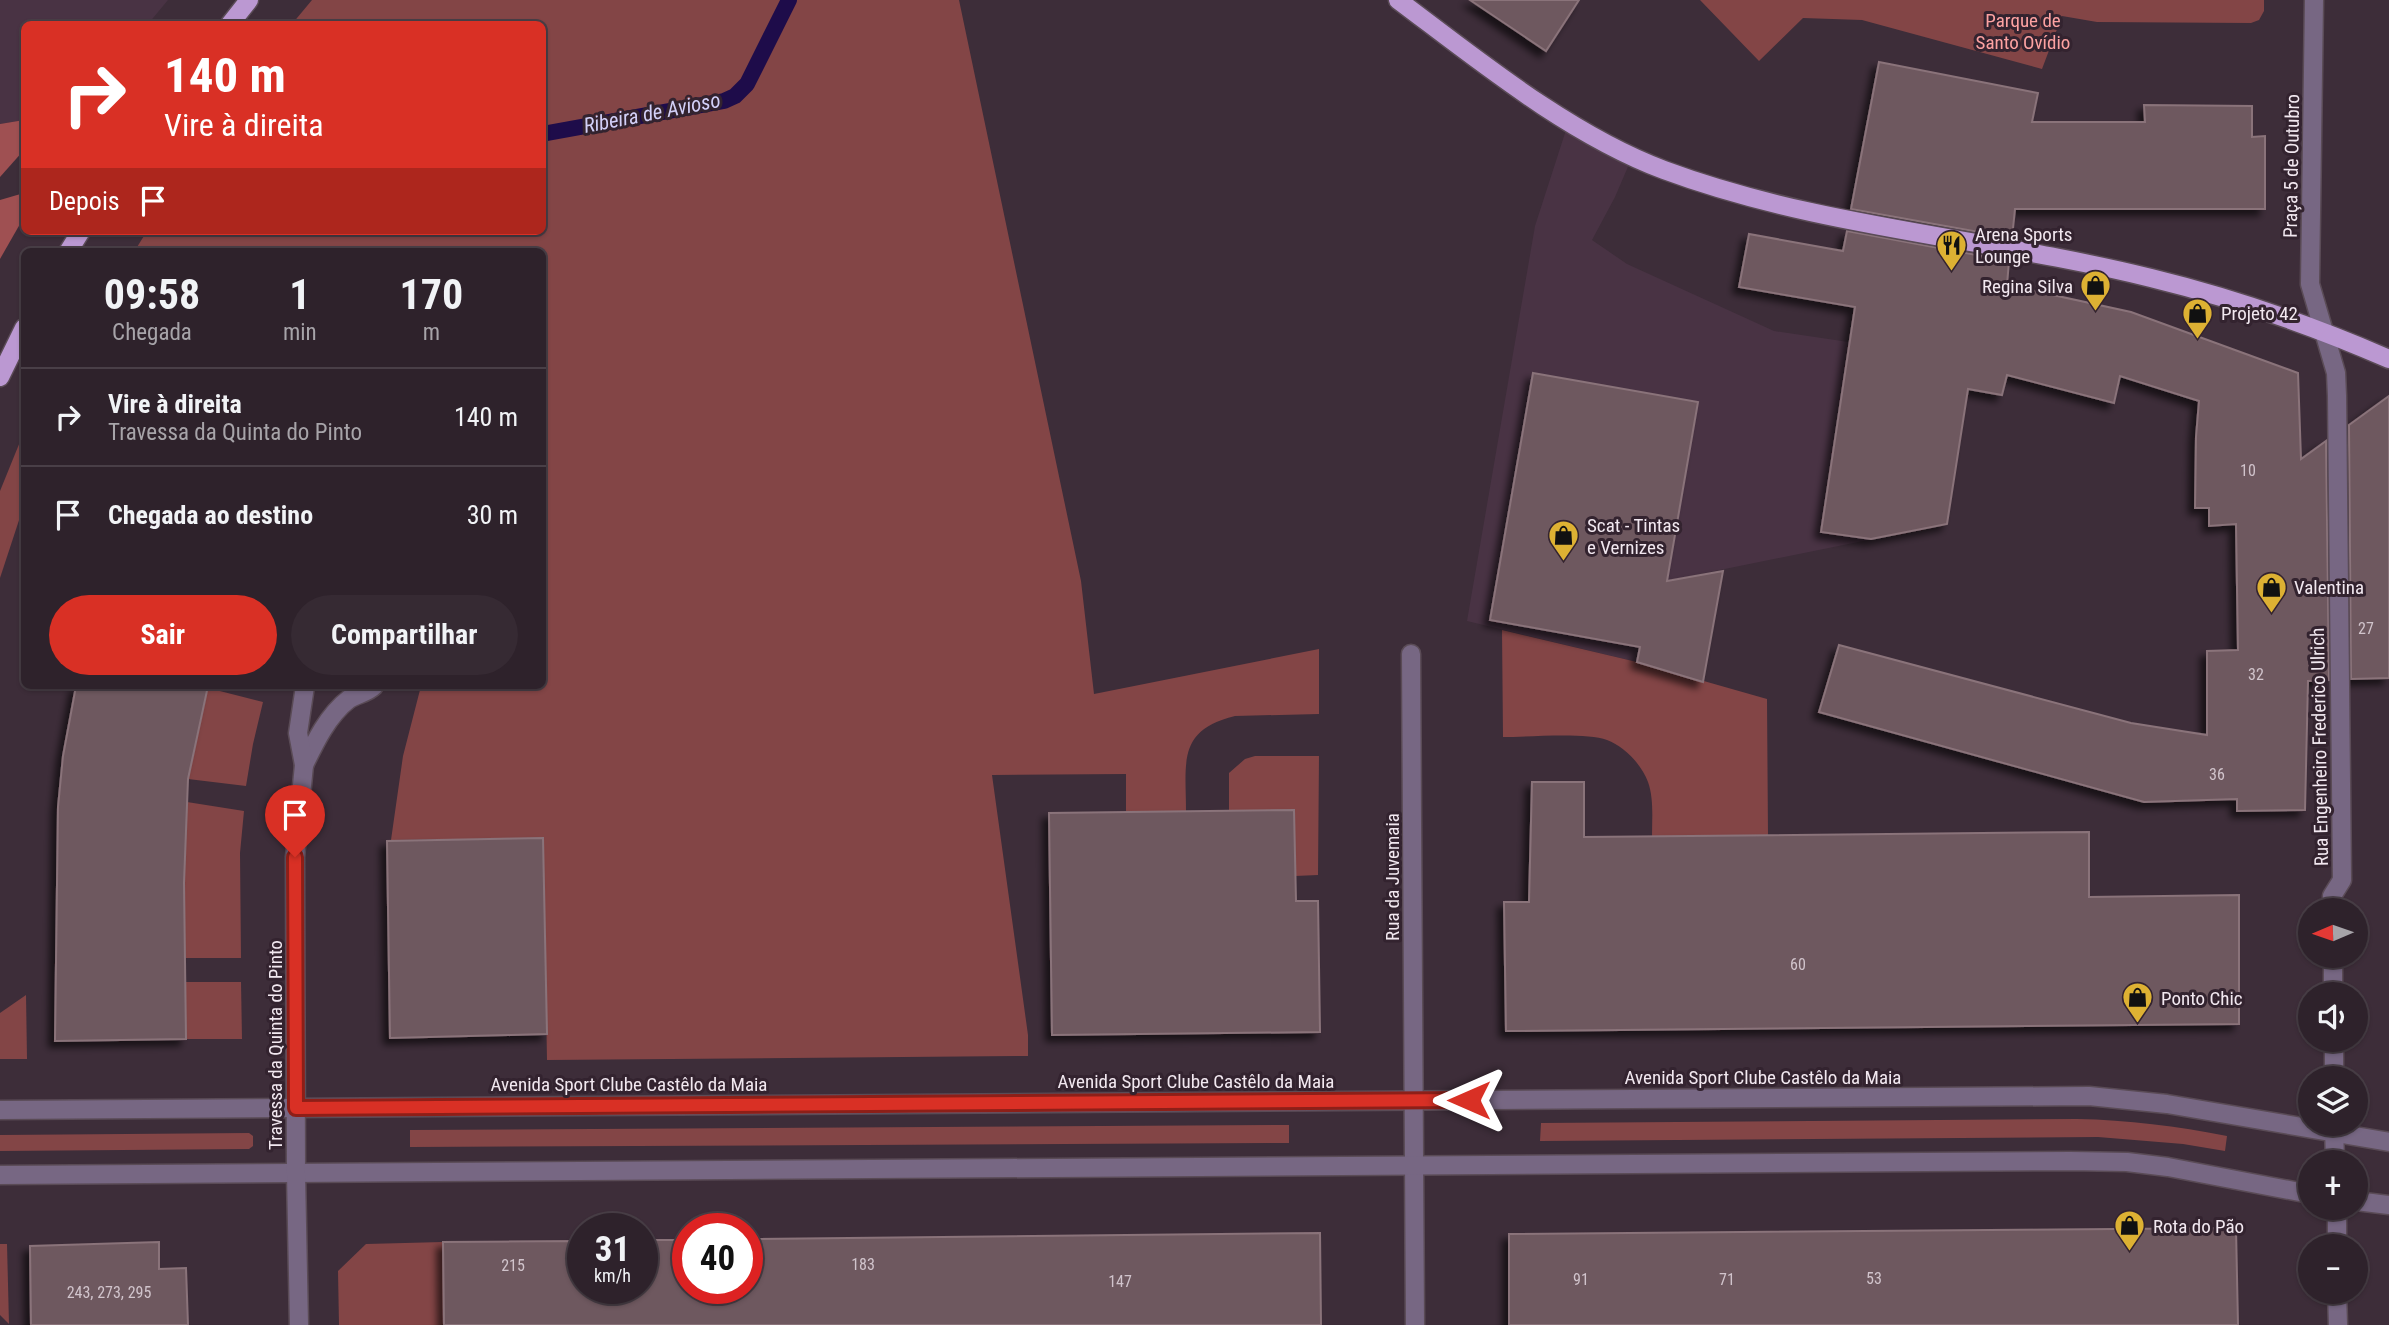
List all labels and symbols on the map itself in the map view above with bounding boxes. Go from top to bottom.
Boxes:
park label: Parque de Santo Ovídio [1976,9,2070,54]
water label: Ribeira de Avioso [582,88,722,138]
street label: Praça 5 de Outubro [2279,94,2304,238]
place label: Arena Sports Lounge [1975,223,2072,268]
restaurant icon: Arena Sports Lounge [1935,228,1969,272]
shop icon: Regina Silva [2079,269,2113,313]
place label: Regina Silva [1982,275,2073,298]
shop icon: Projeto 42 [2181,296,2215,340]
place label: Projeto 42 [2221,302,2298,325]
house number: 10 [2240,461,2256,480]
place label: Scat - Tintas e Vernizes [1587,514,1680,559]
shop icon: Scat - Tintas e Vernizes [1547,519,1581,563]
shop icon: Valentina [2254,570,2288,614]
place label: Valentina [2294,576,2364,599]
house number: 27 [2358,619,2374,638]
street label: Rua Engenheiro Frederico Ulrich [2306,628,2333,866]
house number: 32 [2248,665,2264,684]
house number: 36 [2209,765,2225,784]
pin [265,785,325,857]
street label: Rua da Juvemaia [1381,813,1404,941]
north arrow [2298,898,2368,968]
street label: Travessa da Quinta do Pinto [264,940,287,1150]
house number: 60 [1790,955,1806,974]
shop icon: Ponto Chic [2121,981,2155,1025]
place label: Ponto Chic [2161,987,2243,1010]
position arrow [1432,1063,1506,1137]
street label: Avenida Sport Clube Castêlo da Maia [1625,1066,1901,1089]
street label: Avenida Sport Clube Castêlo da Maia [1058,1070,1334,1093]
street label: Avenida Sport Clube Castêlo da Maia [491,1073,767,1096]
shop icon: Rota do Pão [2113,1209,2147,1253]
speed limit sign: 40 [672,1213,763,1304]
place label: Rota do Pão [2153,1215,2244,1238]
house number: 183 [851,1255,875,1274]
house number: 215 [501,1256,525,1275]
house number: 53 [1866,1269,1882,1288]
house number: 91 [1573,1270,1589,1289]
house number: 71 [1719,1270,1735,1289]
house number: 147 [1108,1272,1132,1291]
house number: 243, 273, 295 [67,1283,151,1302]

